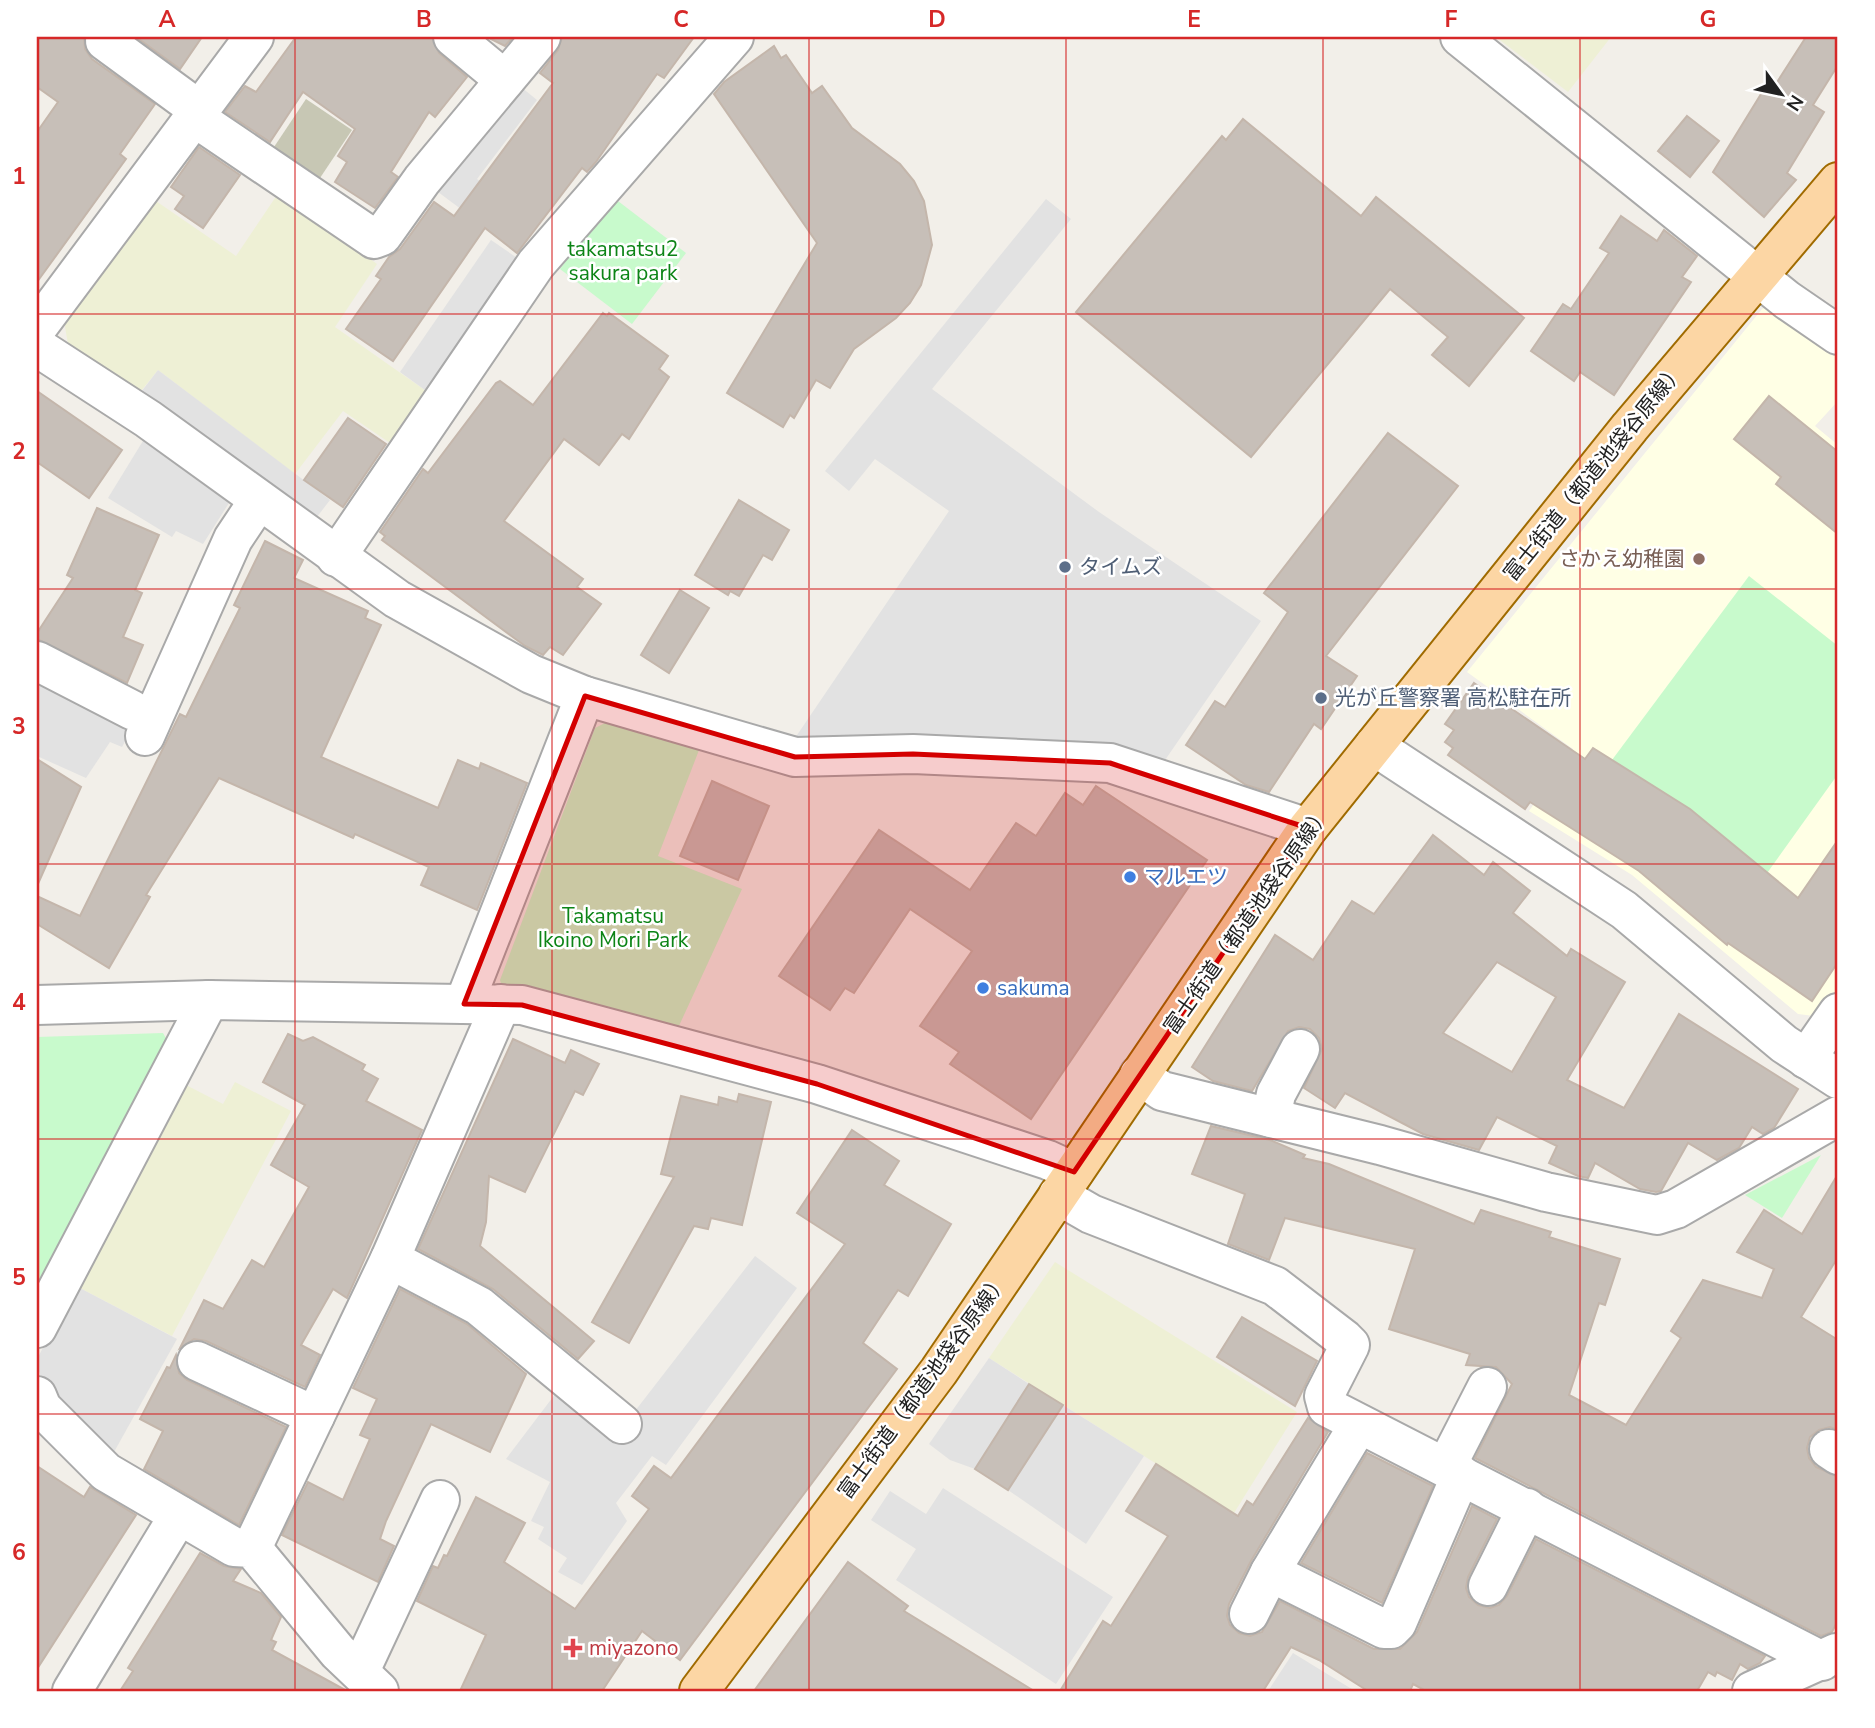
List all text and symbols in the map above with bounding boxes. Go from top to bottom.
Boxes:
text: A [158,4,176,35]
text: B [416,4,432,35]
text: C [673,4,689,35]
text: D [928,4,946,35]
text: E [1187,4,1201,35]
text: F [1445,4,1458,35]
text: G [1700,4,1716,35]
north arrow [1745,60,1815,130]
text: N [1780,90,1809,116]
text: 1 [12,161,26,192]
park label: takamatsu2 sakura park [568,235,678,287]
street label: 富士街道（都道池袋谷原線） [1497,357,1691,587]
text: 2 [12,436,26,467]
place label: さかえ幼稚園 [1559,545,1685,573]
marker: さかえ幼稚園 [1691,551,1707,567]
place label: タイムズ [1079,553,1163,581]
marker: タイムズ [1057,559,1073,575]
place label: 光が丘警察署 高松駐在所 [1335,684,1571,712]
marker: 光が丘警察署 高松駐在所 [1313,690,1329,706]
text: 3 [12,711,26,742]
street label: 富士街道（都道池袋谷原線） [1157,800,1337,1040]
place label: マルエツ [1144,863,1228,891]
marker: マルエツ [1122,869,1138,885]
park label: Takamatsu Ikoino Mori Park [538,902,689,954]
place label: sakuma [997,974,1070,1002]
marker: sakuma [975,980,991,996]
text: 4 [12,987,26,1018]
text: 5 [12,1262,26,1293]
street label: 富士街道（都道池袋谷原線） [831,1267,1015,1505]
text: 6 [12,1537,26,1568]
place label: miyazono [589,1634,678,1662]
marker: miyazono [563,1638,583,1658]

